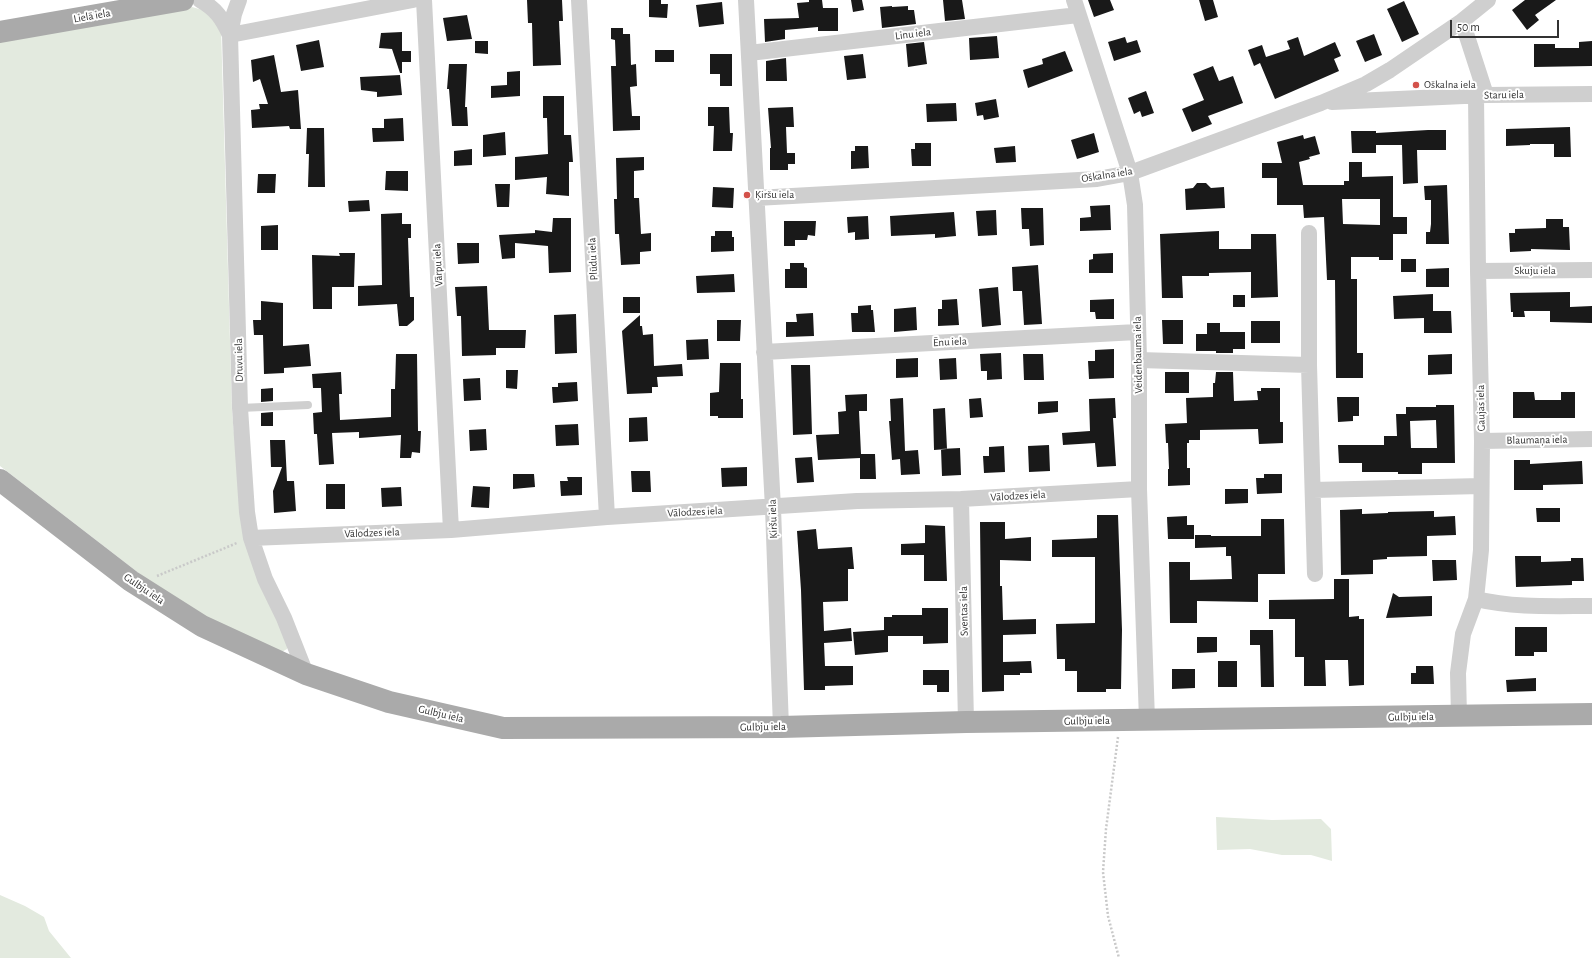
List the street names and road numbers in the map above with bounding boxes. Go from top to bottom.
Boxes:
street label: Lielā iela [72,6,112,26]
street label: Linu iela [894,25,932,43]
street label: Staru iela [1484,88,1524,102]
street label: Oškalna iela [1080,164,1134,186]
street label: Plūdu iela [585,237,601,281]
street label: Vārpu iela [430,243,446,287]
street label: Skuju iela [1514,264,1556,278]
street label: Veidenbauma iela [1131,316,1145,394]
street label: Ēnu iela [933,335,967,349]
street label: Druvu iela [232,338,246,382]
street label: Gaujas iela [1474,385,1488,431]
street label: Blaumaņa iela [1506,433,1568,447]
street label: Vālodzes iela [990,488,1046,504]
street label: Ķiršu iela [766,499,780,539]
street label: Vālodzes iela [667,504,723,520]
street label: Vālodzes iela [344,525,400,541]
street label: Gulbju iela [121,571,167,607]
street label: Sventas iela [957,586,971,636]
street label: Gulbju iela [417,702,465,726]
street label: Gulbju iela [1388,710,1434,724]
street label: Gulbju iela [1064,714,1110,728]
street label: Gulbju iela [740,720,786,734]

